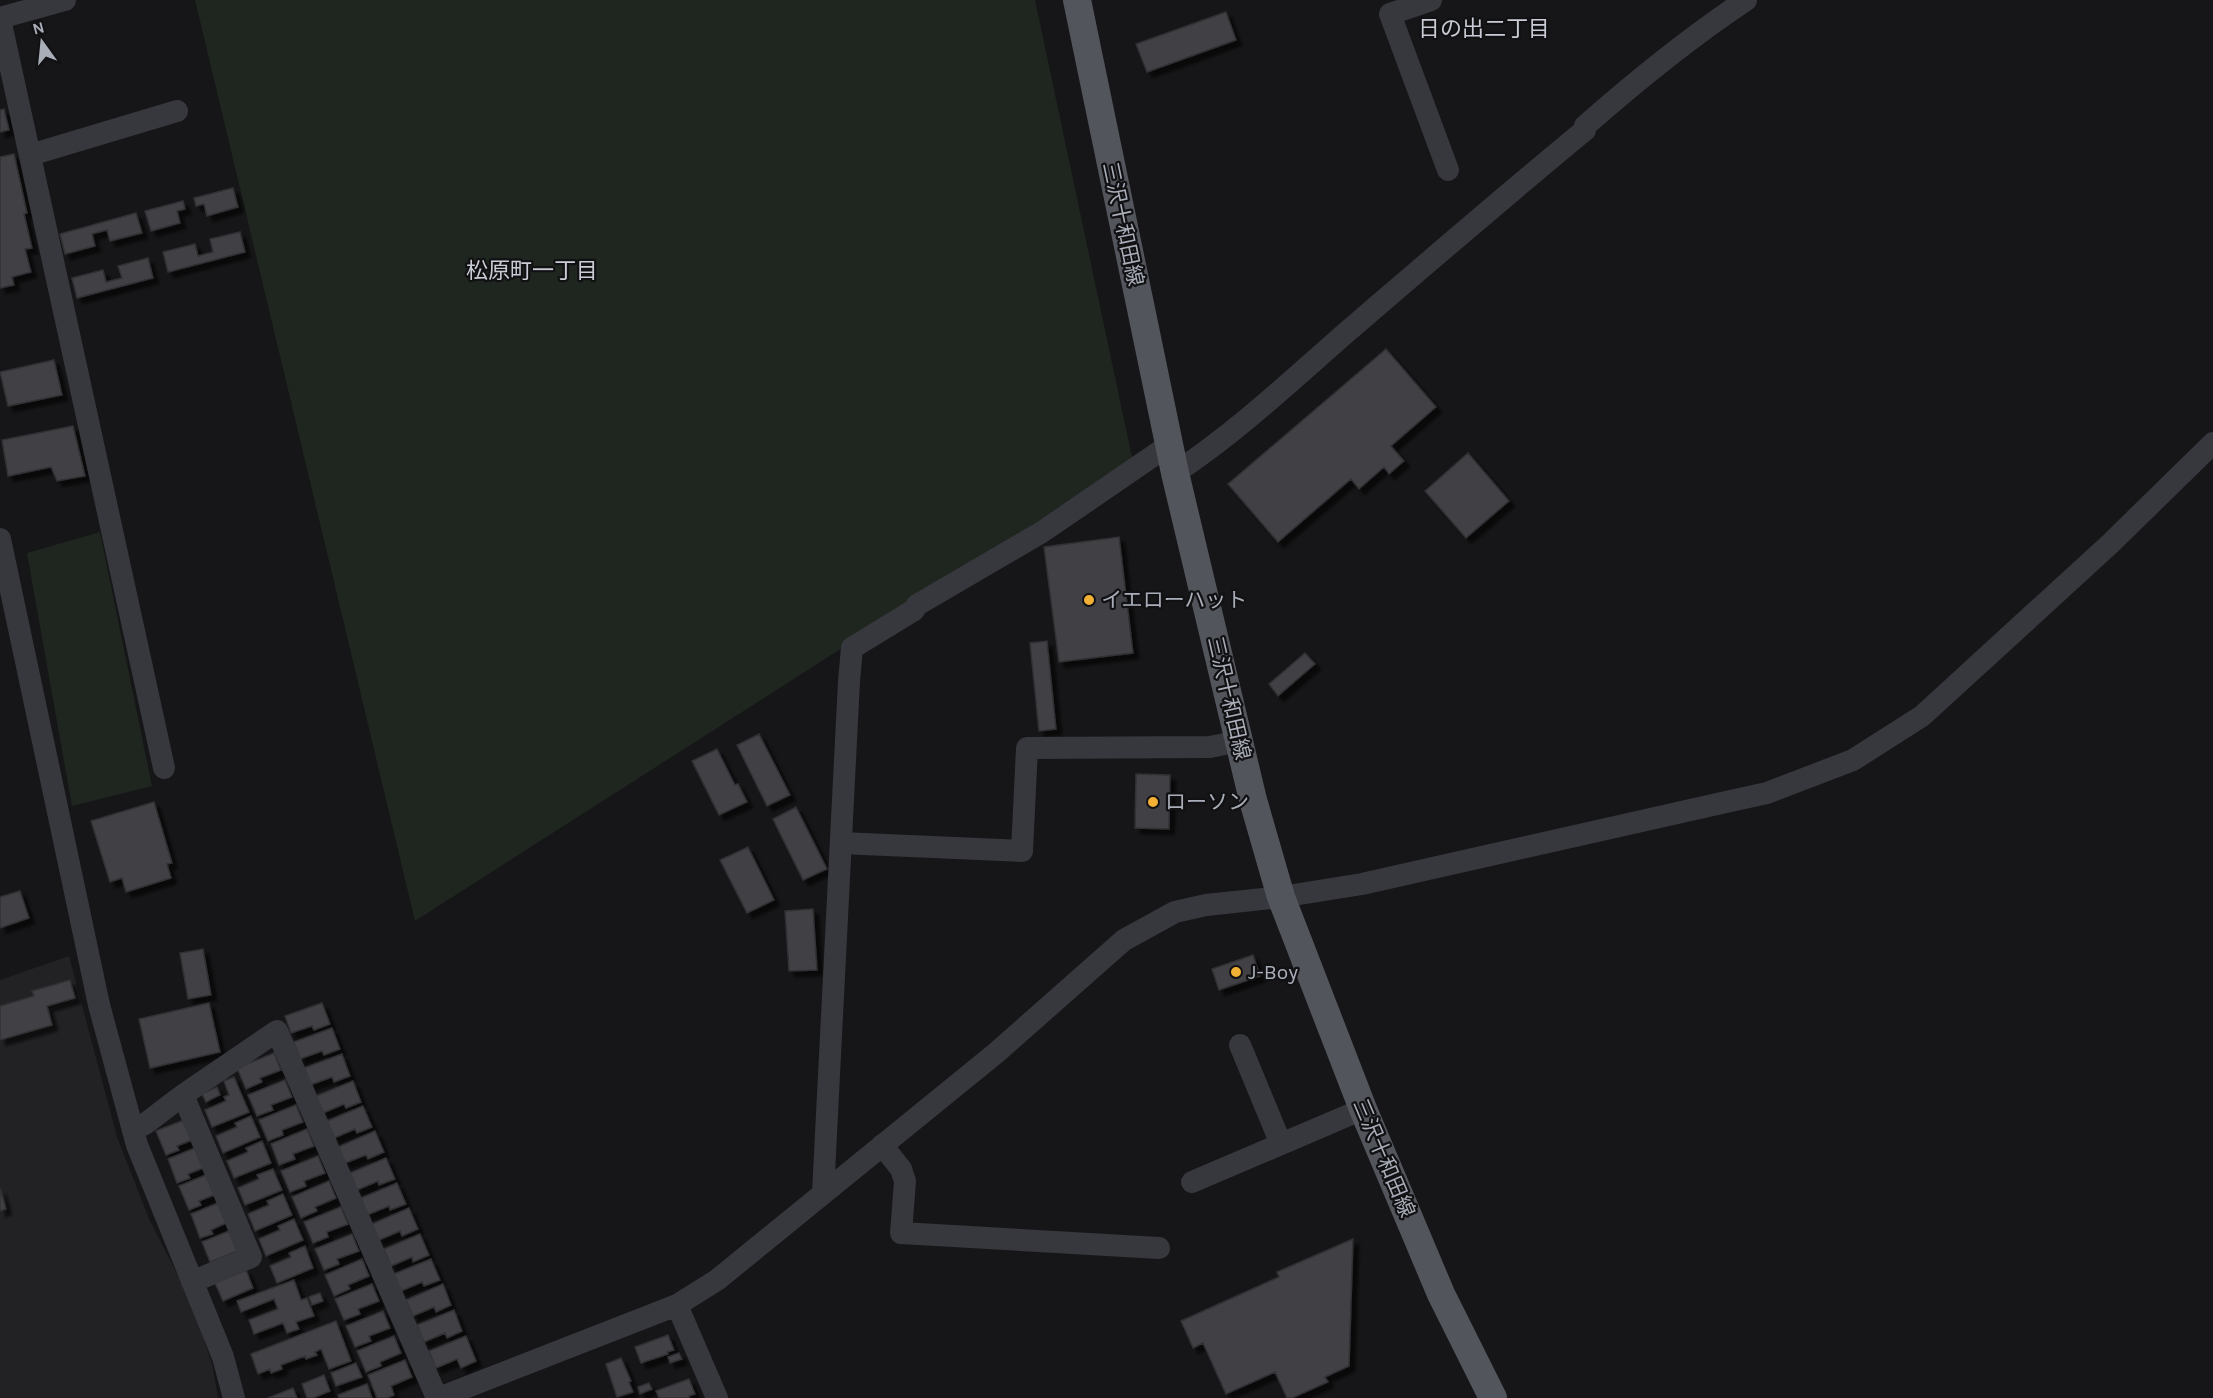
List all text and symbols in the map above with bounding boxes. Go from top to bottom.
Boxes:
north arrow [12,12,72,72]
district label: 日の出二丁目 [1418,16,1550,42]
text: N [30,17,46,39]
street label: 三沢十和田線 [1098,160,1148,288]
district label: 松原町一丁目 [466,258,598,284]
place label: イエローハット [1101,588,1247,612]
marker: イエローハット [1082,593,1096,607]
street label: 三沢十和田線 [1203,634,1255,762]
place label: ローソン [1165,790,1249,814]
marker: ローソン [1146,795,1160,809]
place label: J-Boy [1248,960,1298,984]
marker: J-Boy [1229,965,1243,979]
street label: 三沢十和田線 [1348,1095,1420,1221]

